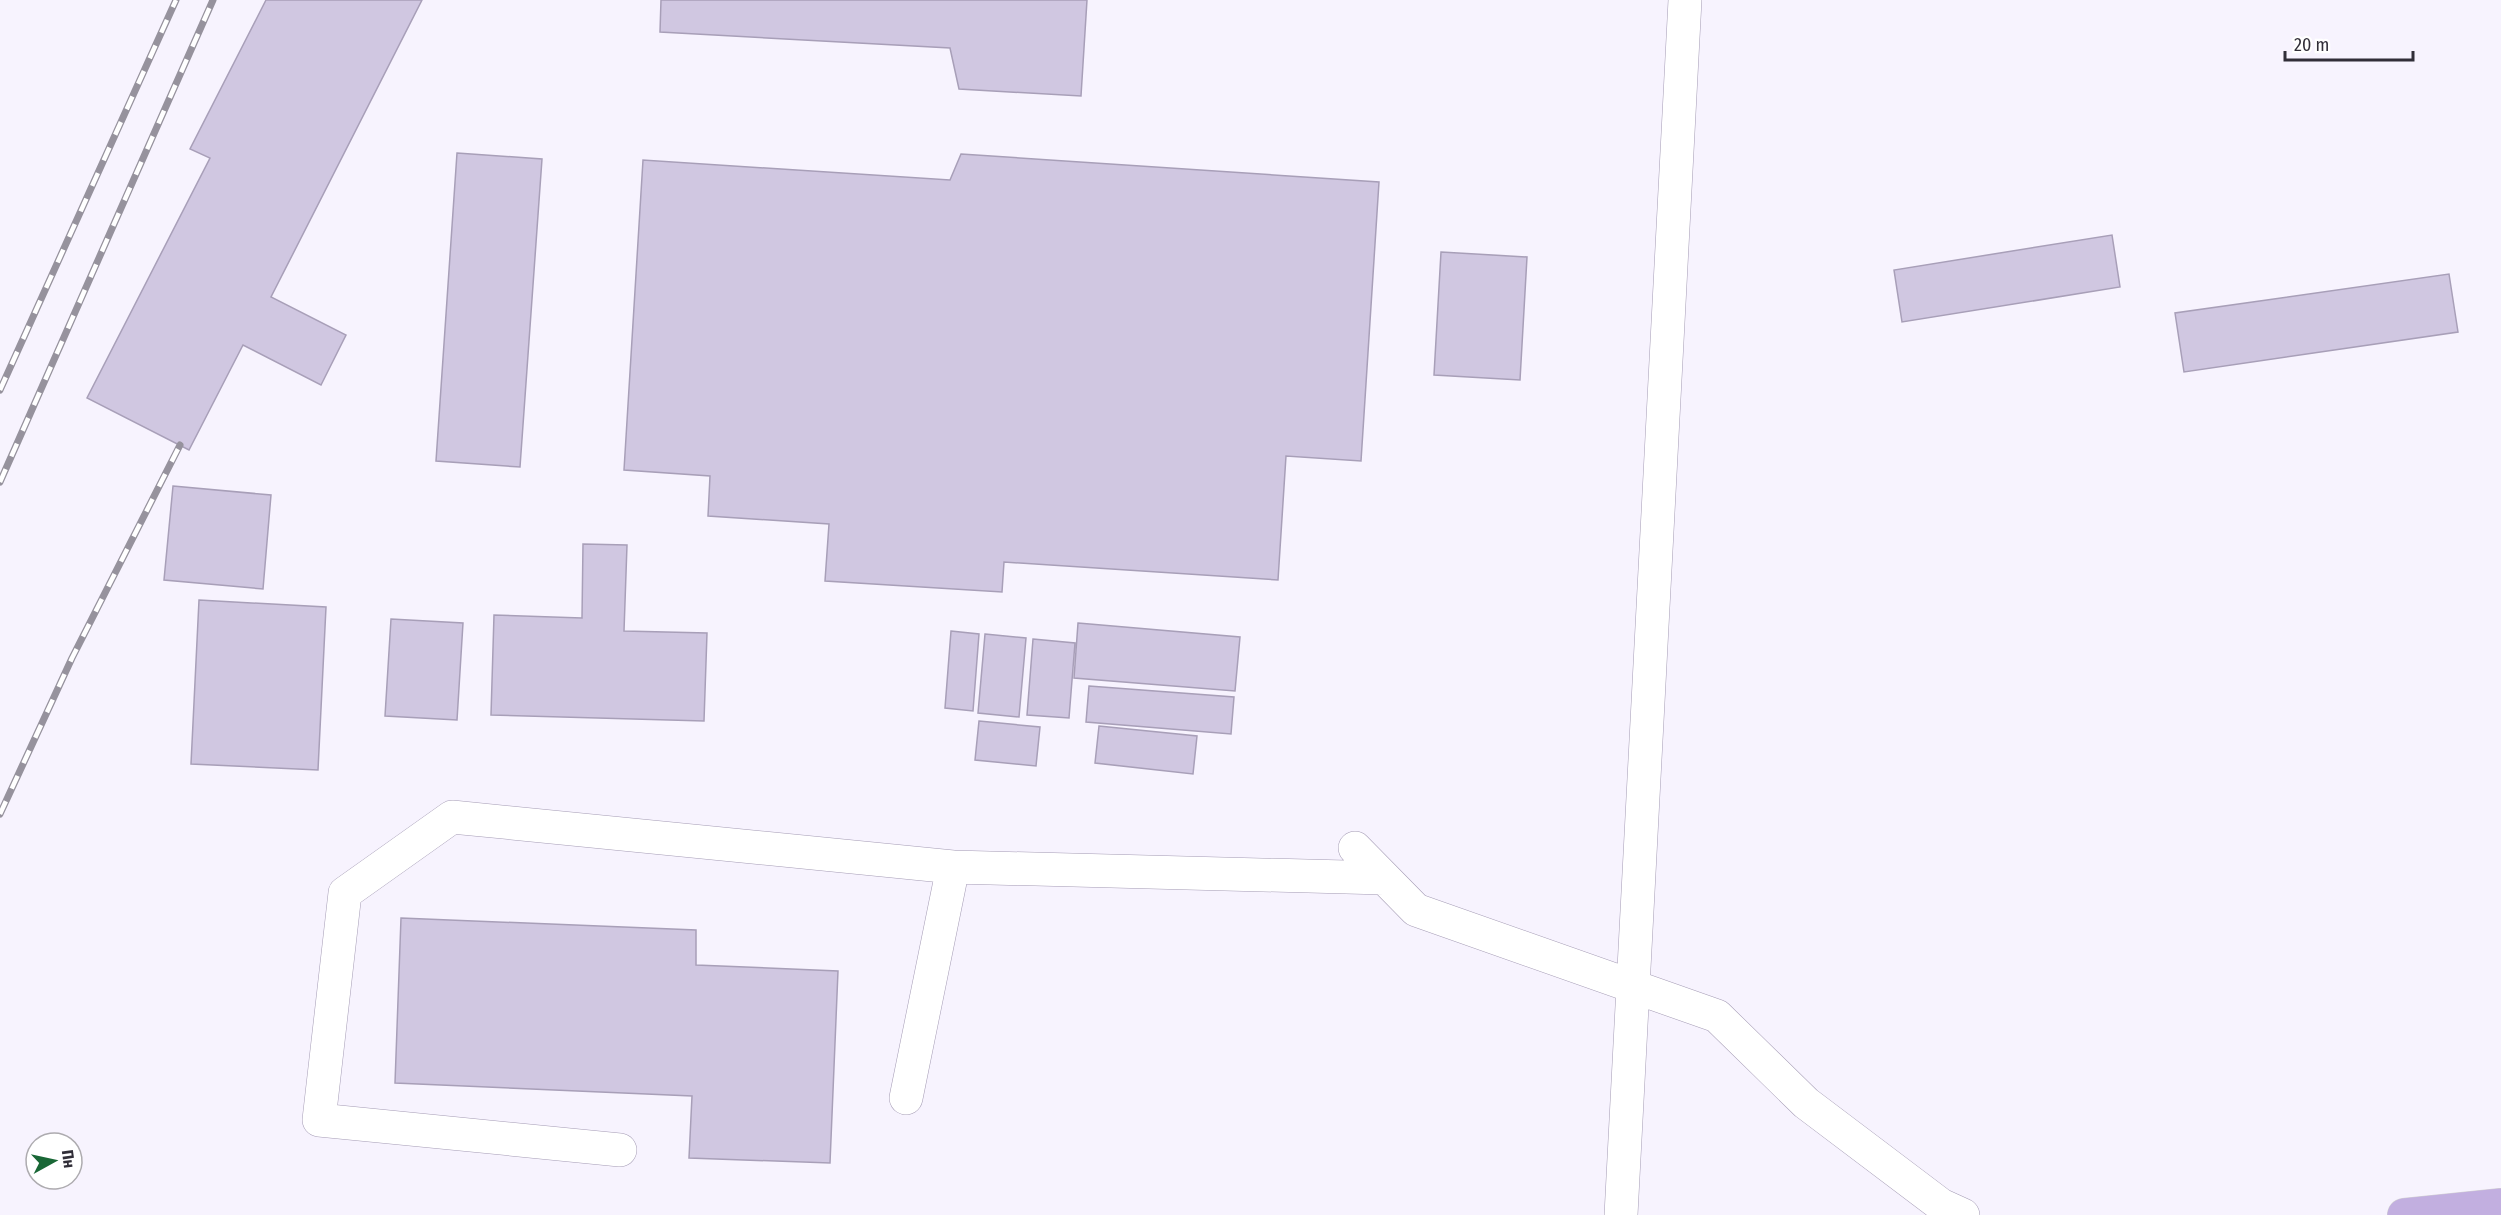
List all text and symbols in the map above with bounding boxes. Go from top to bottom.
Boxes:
scale bar [2285,24,2412,62]
text: 20 m [2294,34,2329,56]
north arrow [24,1131,84,1191]
text: Пн [58,1149,79,1169]

